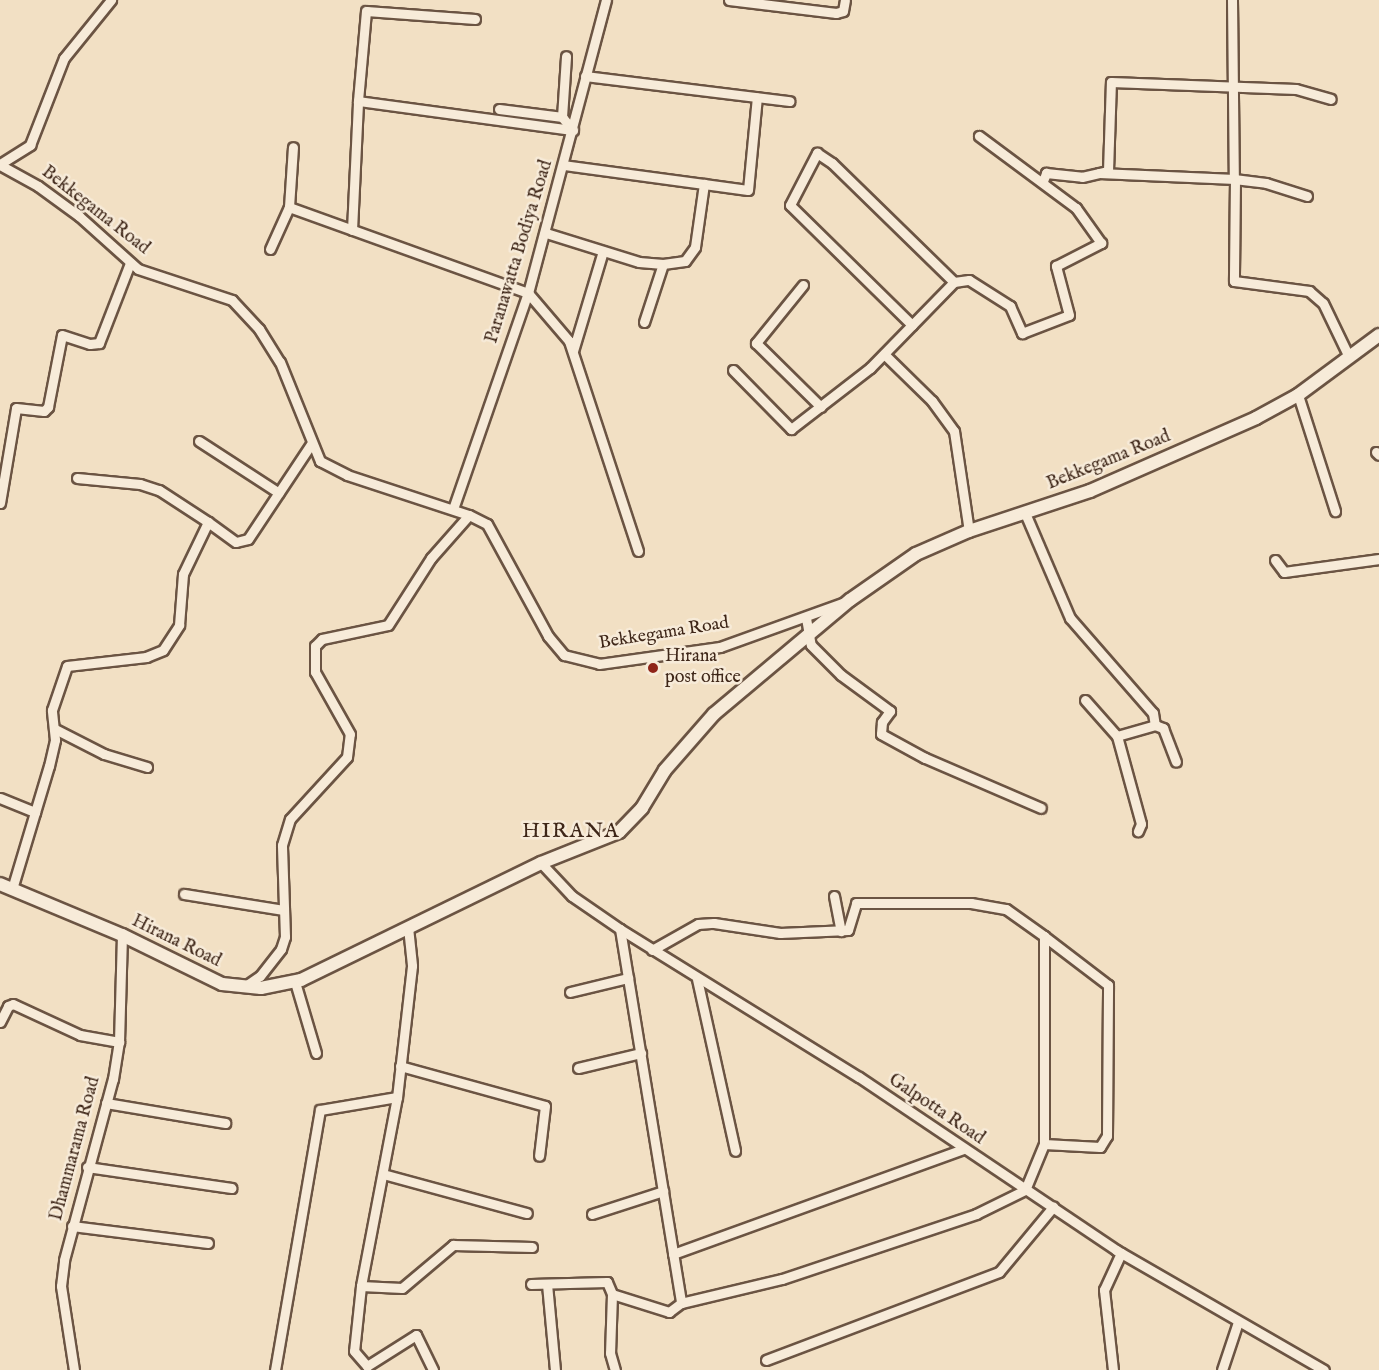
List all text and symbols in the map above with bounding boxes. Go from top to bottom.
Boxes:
street label: Paranawatta Bodiya Road [482,158,558,346]
street label: Bekkegama Road [37,162,153,260]
street label: Bekkegama Road [1044,426,1174,496]
street label: Bekkegama Road [597,613,731,655]
place label: Hirana post office [665,647,741,690]
marker: Hirana post office [646,661,660,675]
district label: HIRANA [522,819,620,845]
street label: Hirana Road [128,911,224,973]
street label: Galpotta Road [884,1070,988,1150]
street label: Dhammarama Road [46,1075,106,1223]

